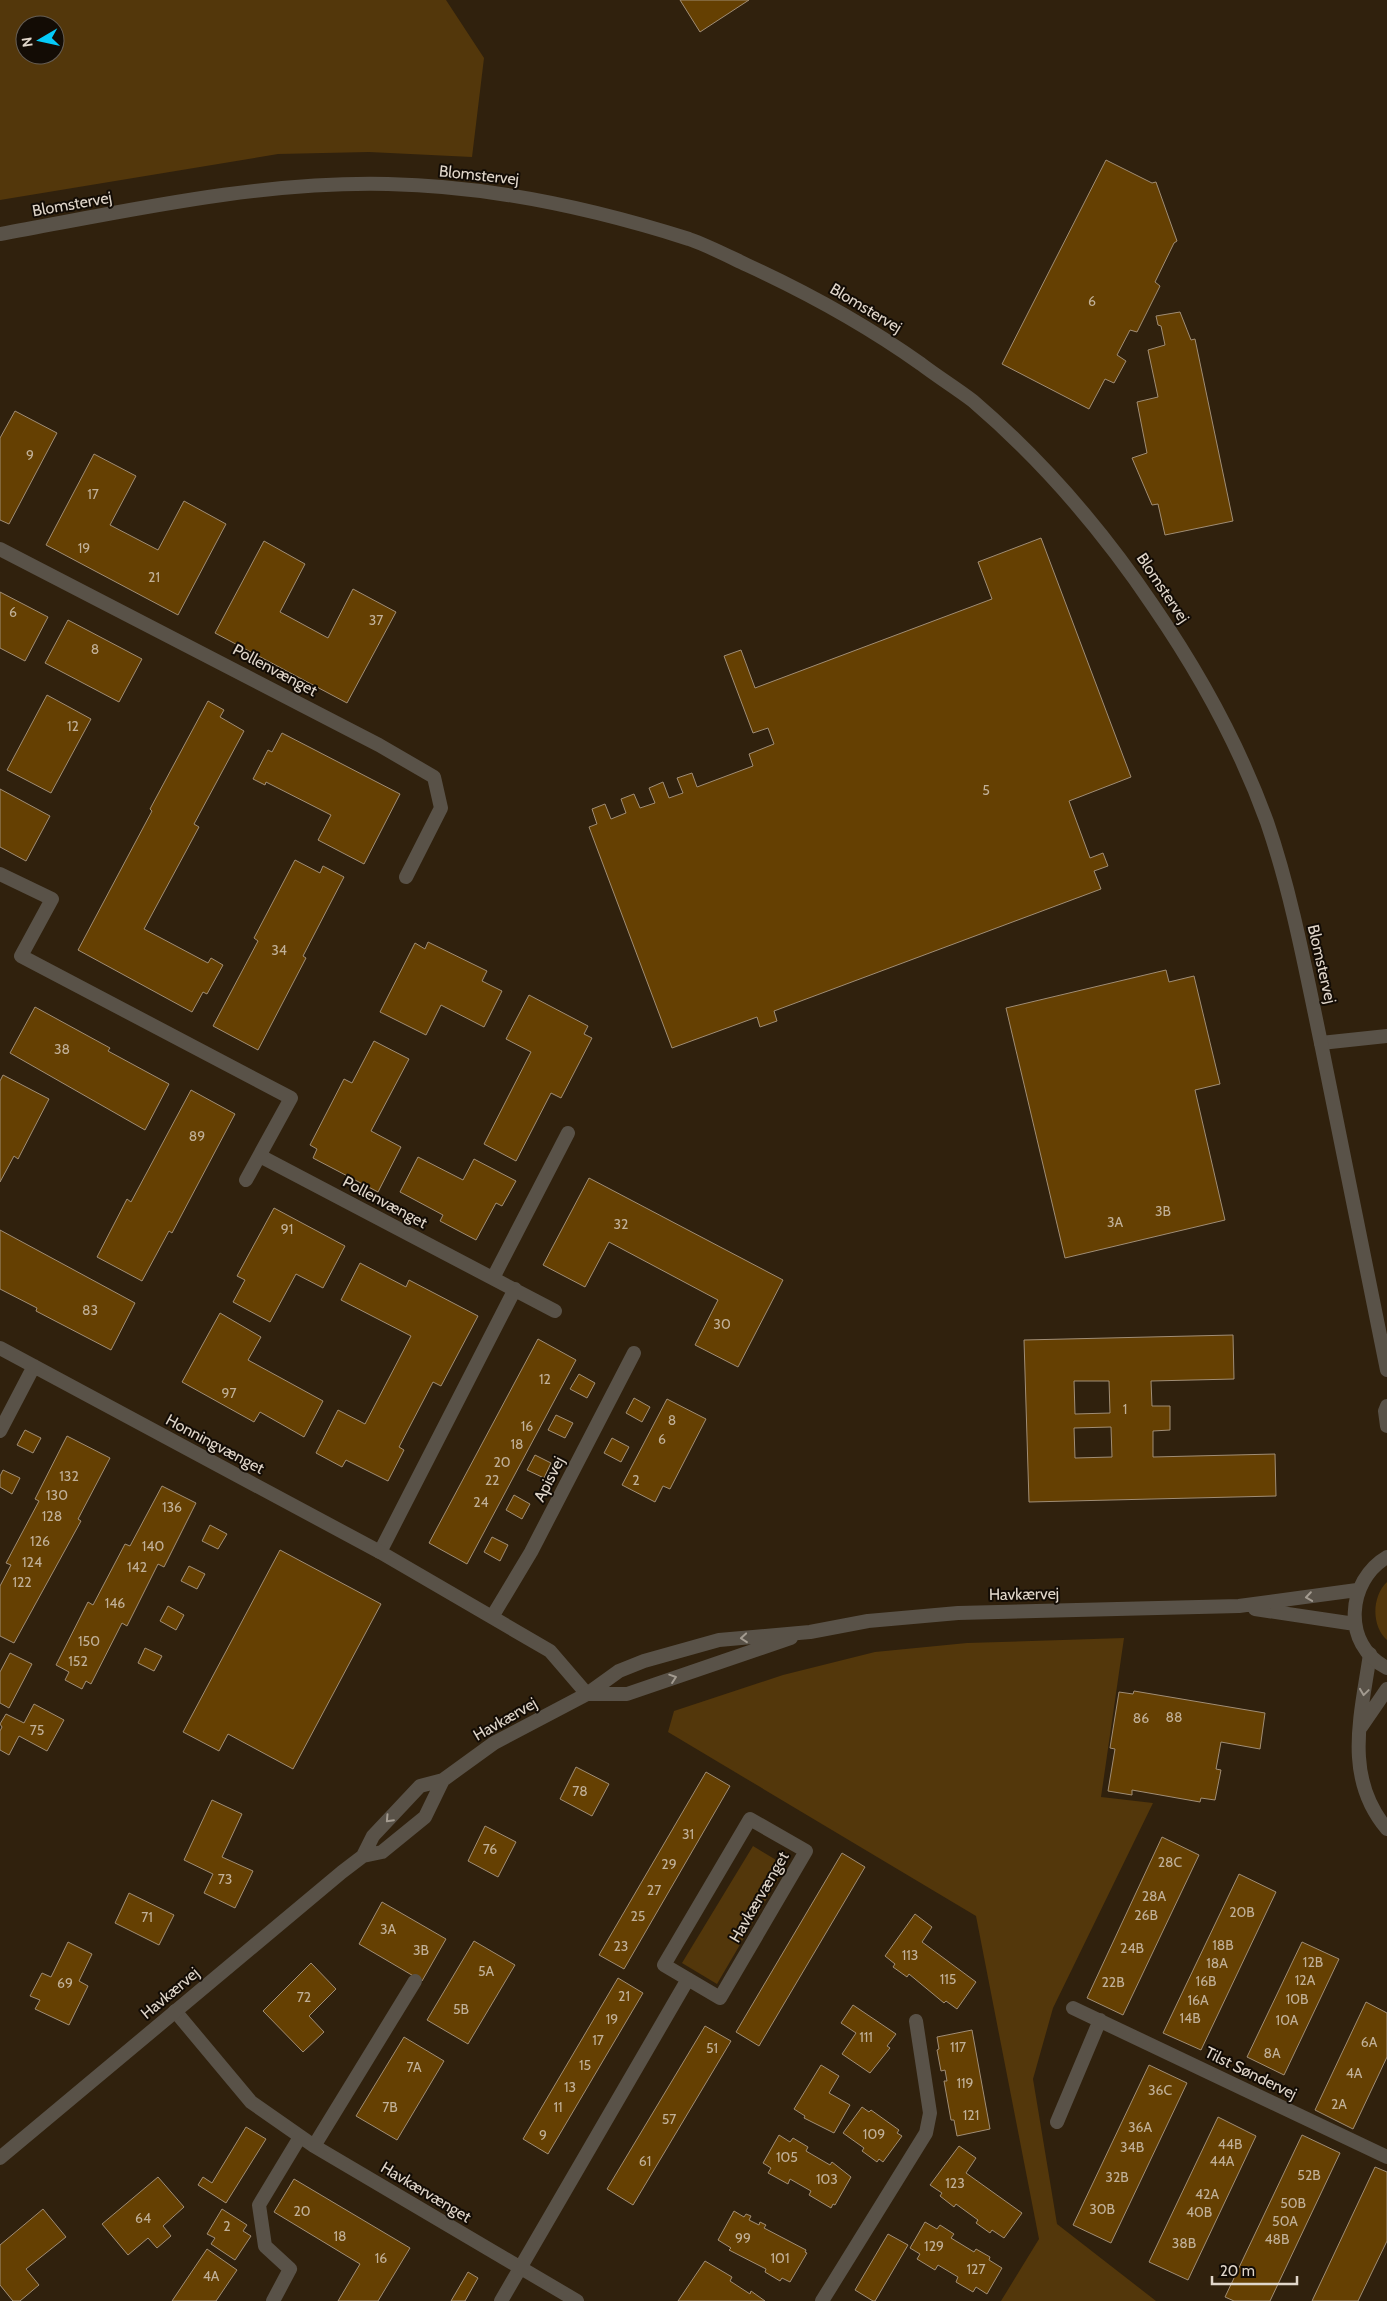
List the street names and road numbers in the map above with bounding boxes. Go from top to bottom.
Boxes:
street label: Blomstervej [438,161,520,189]
street label: Blomstervej [31,188,113,220]
street label: Blomstervej [827,279,905,337]
street label: Blomstervej [1133,549,1193,627]
street label: Pollenvænget [230,640,321,700]
street label: Blomstervej [1304,923,1340,1005]
street label: Pollenvænget [340,1172,431,1232]
street label: Honningvænget [162,1410,268,1478]
street label: Apisvej [530,1453,568,1505]
street label: Havkærvej [989,1584,1059,1604]
street label: Havkærvej [470,1693,540,1745]
street label: Havkærvænget [725,1848,793,1946]
street label: Havkærvej [137,1963,203,2023]
street label: Tilst Søndervej [1202,2043,1300,2103]
street label: Havkærvænget [377,2158,475,2227]

